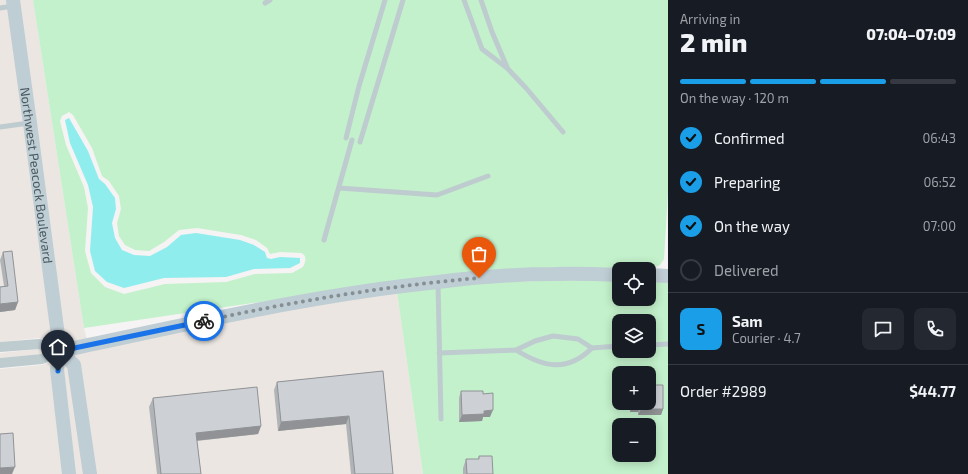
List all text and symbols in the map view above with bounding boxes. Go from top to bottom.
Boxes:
text: Arriving in [680,11,740,27]
text: 07:04–07:09 [866,25,956,43]
text: 2 min [680,26,747,57]
street label: Northwest Peacock Boulevard [17,86,56,265]
text: On the way · 120 m [680,90,789,106]
icon: check [680,127,702,149]
text: Confirmed [714,129,785,147]
text: 06:43 [922,130,956,146]
icon: check [680,171,702,193]
text: Preparing [714,173,780,191]
text: 06:52 [923,174,956,190]
icon: check [680,215,702,237]
text: On the way [714,217,790,235]
text: 07:00 [923,218,956,234]
pin [462,237,496,278]
icon: bag [468,243,490,265]
text: Delivered [714,261,779,279]
map controls [612,262,656,462]
button: locate [612,262,656,306]
courier [184,301,224,341]
button: chat [862,308,904,350]
button: phone [914,308,956,350]
icon: bike [193,310,215,332]
text: Sam [732,312,763,330]
button: layers [612,314,656,358]
text: S [697,320,705,338]
pin [41,330,75,371]
text: Courier · 4.7 [732,330,801,346]
icon: home [47,336,69,358]
button: + [612,366,656,410]
text: Order #2989 [680,382,767,400]
text: $44.77 [909,382,956,400]
button: − [612,418,656,462]

